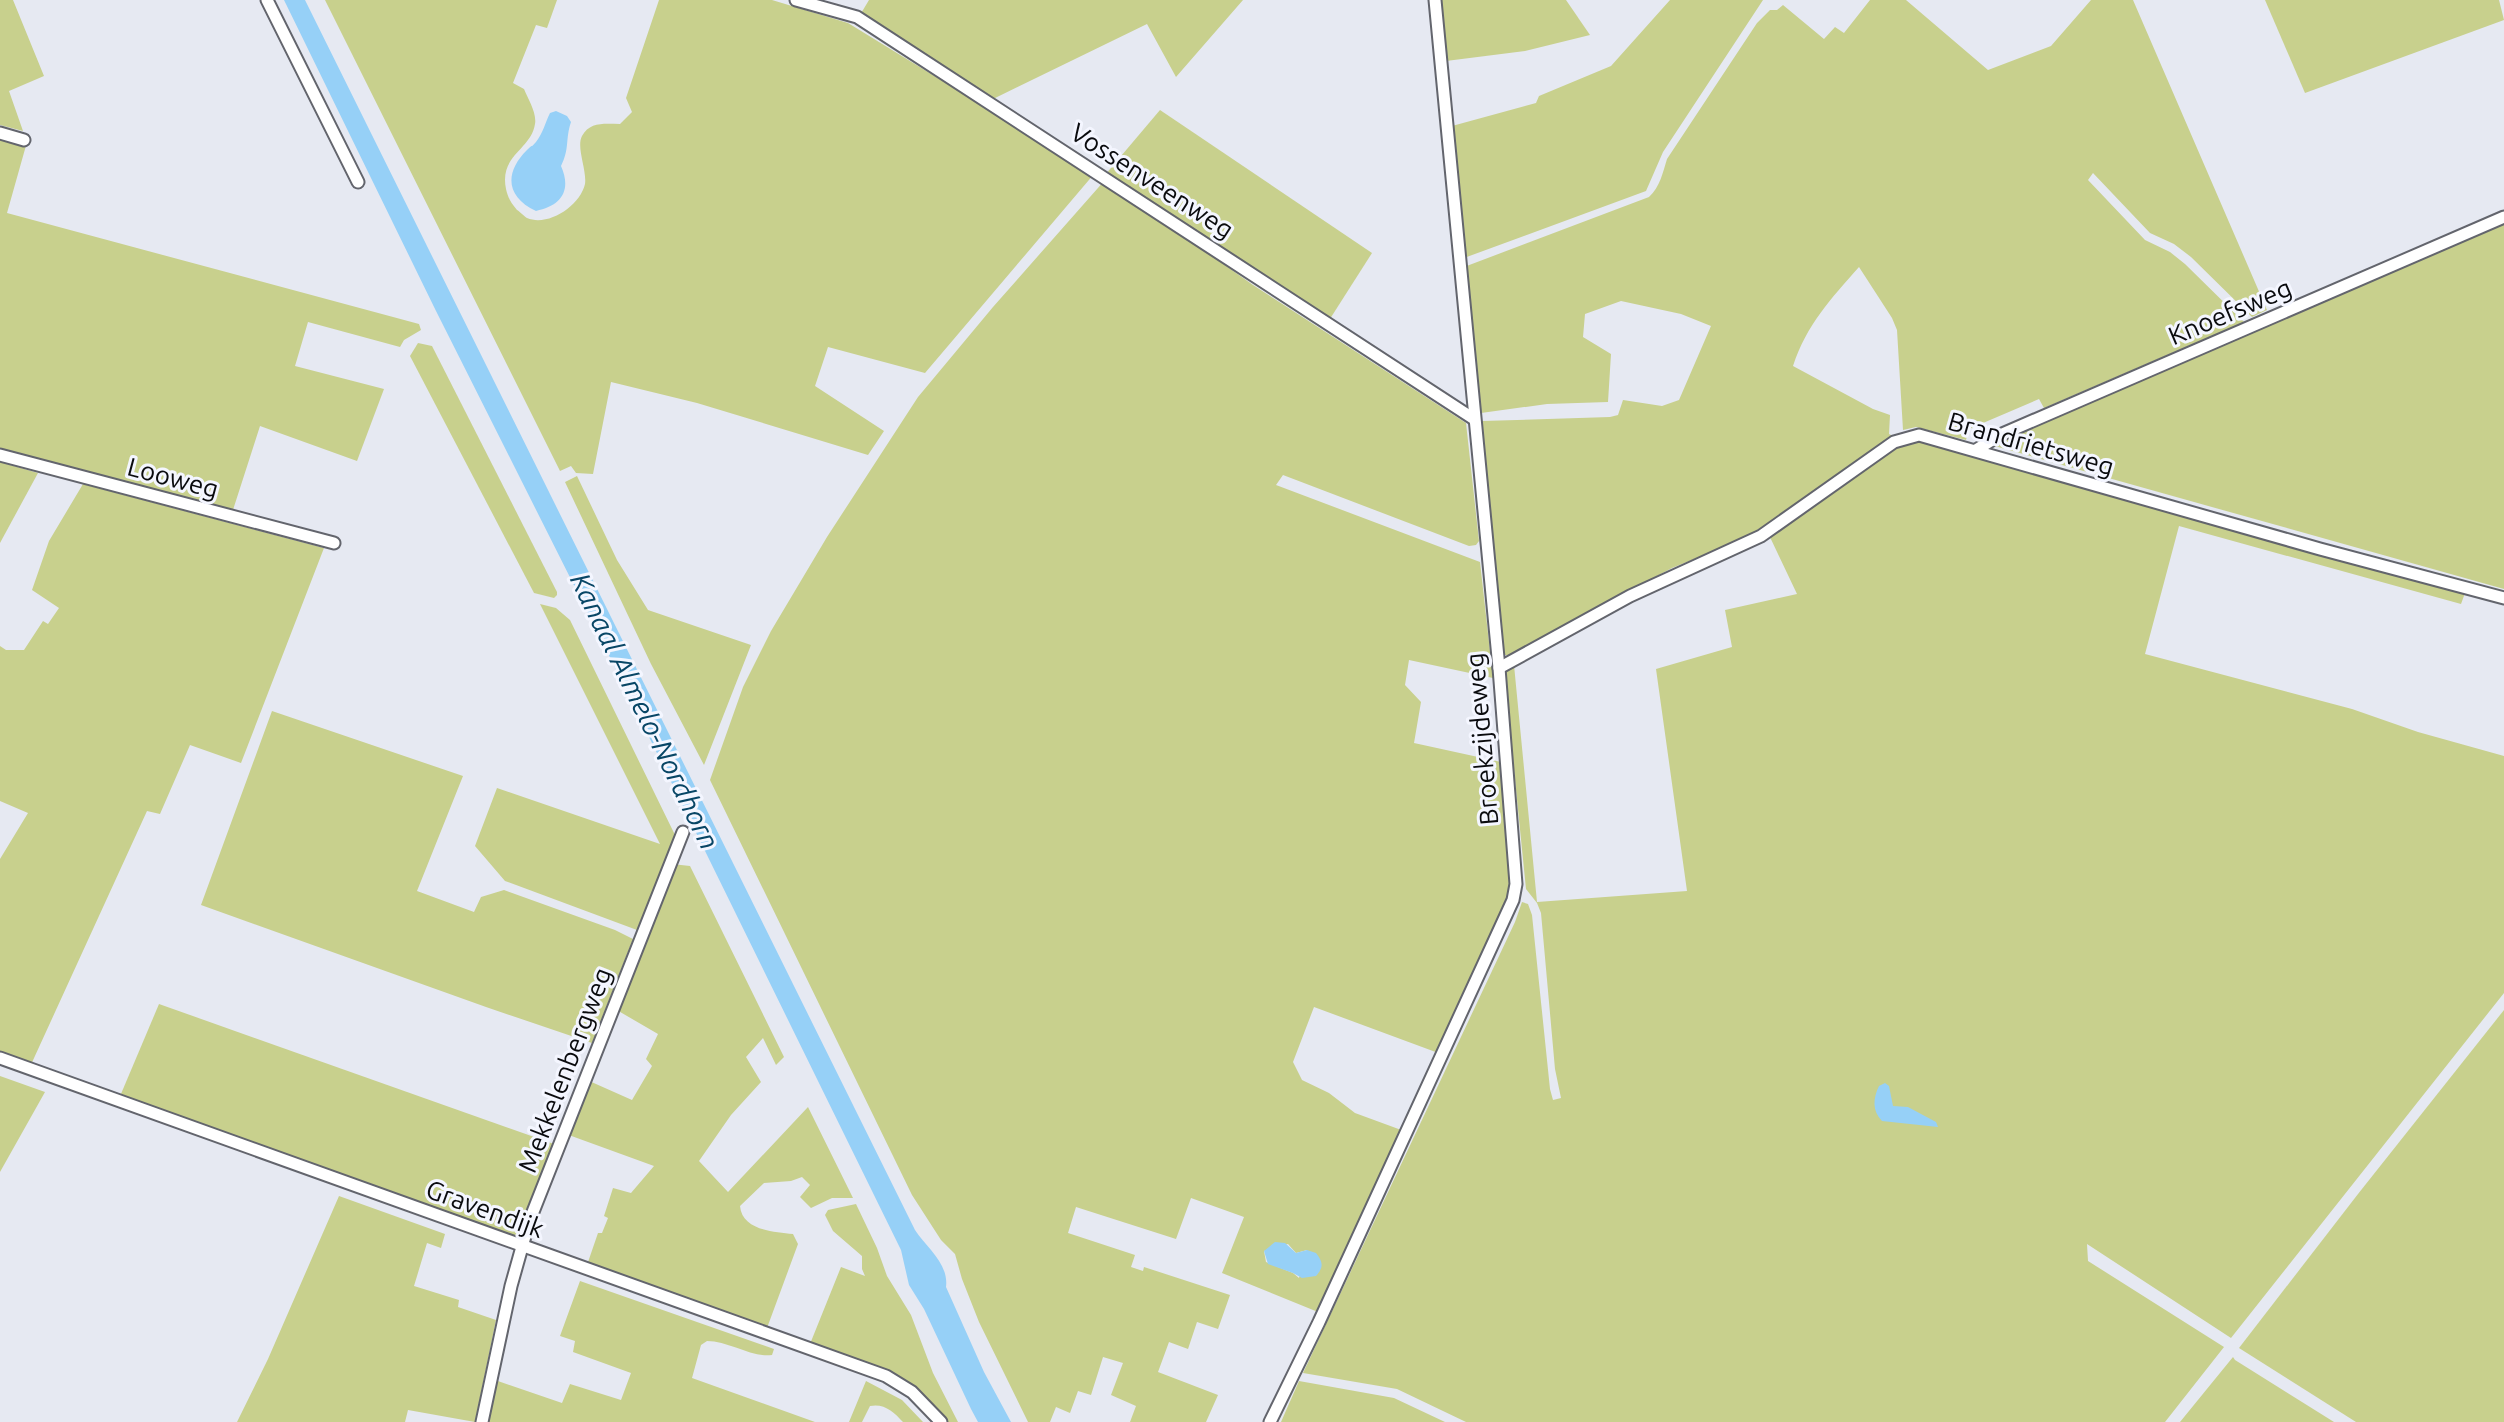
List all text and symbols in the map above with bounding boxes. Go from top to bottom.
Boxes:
street label: Vossenveenweg [1065,117,1239,244]
street label: Knoefsweg [2164,273,2296,350]
street label: Brandrietsweg [1945,406,2117,481]
street label: Looweg [124,451,222,504]
water label: Kanaal Almelo-Nordhorn [565,567,726,854]
street label: Broekzijdeweg [1460,652,1503,826]
street label: Mekkelenbergweg [512,963,617,1176]
street label: Gravendijk [422,1174,548,1243]

